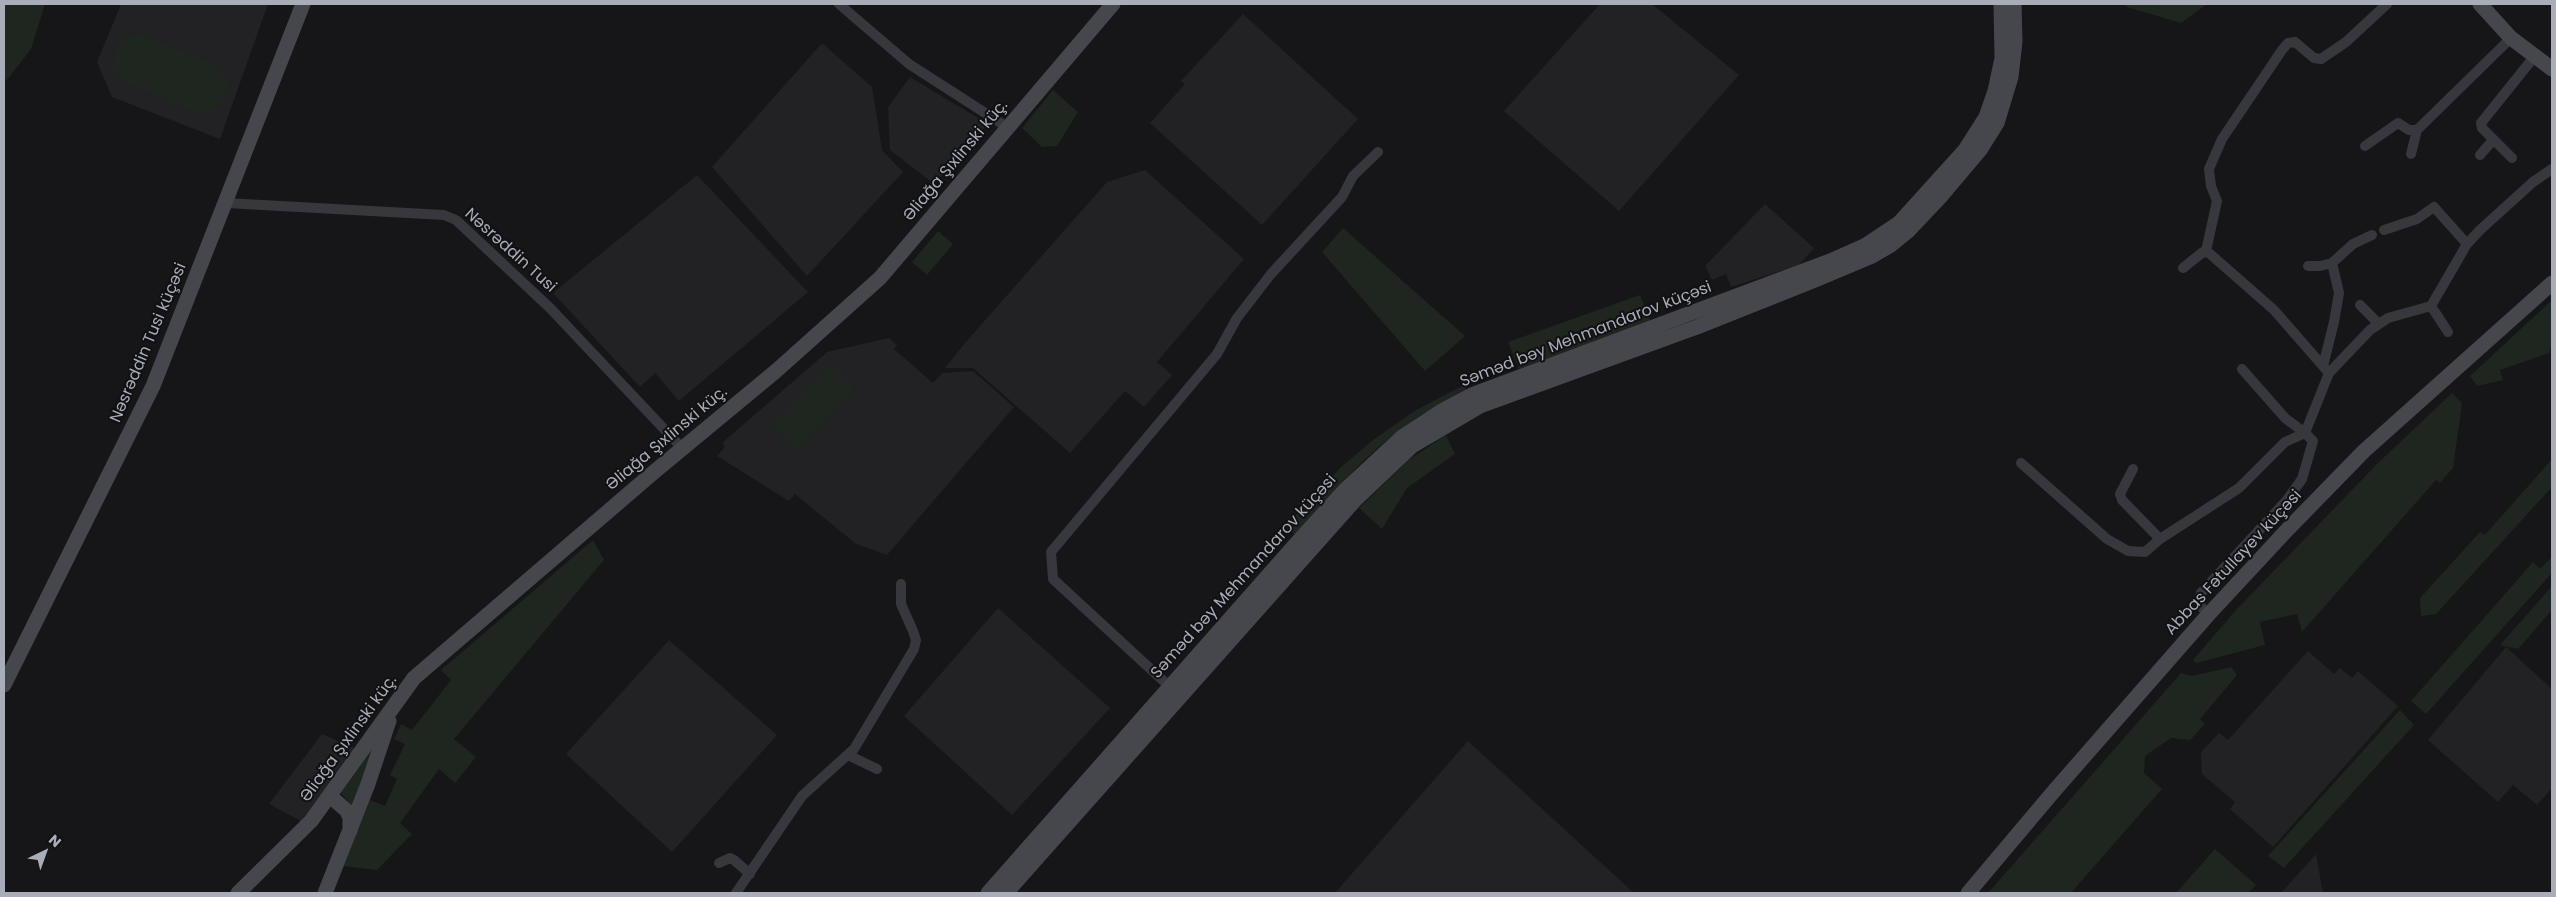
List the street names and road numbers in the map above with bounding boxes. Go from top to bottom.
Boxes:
street label: Əliağa Şıxlinski küç. [900,96,1012,226]
street label: Nəsrəddin Tusi [460,205,560,297]
street label: Nəsrəddin Tusi küçəsi [107,260,191,426]
street label: Səməd bəy Mehmandarov küçəsi [1458,278,1714,392]
street label: Əliağa Şıxlinski küç. [602,383,732,495]
street label: Səməd bəy Mehmandarov küçəsi [1147,471,1341,683]
street label: Abbas Fətullayev küçəsi [2162,487,2306,639]
street label: Əliağa Şıxlinski küç. [296,672,402,806]

